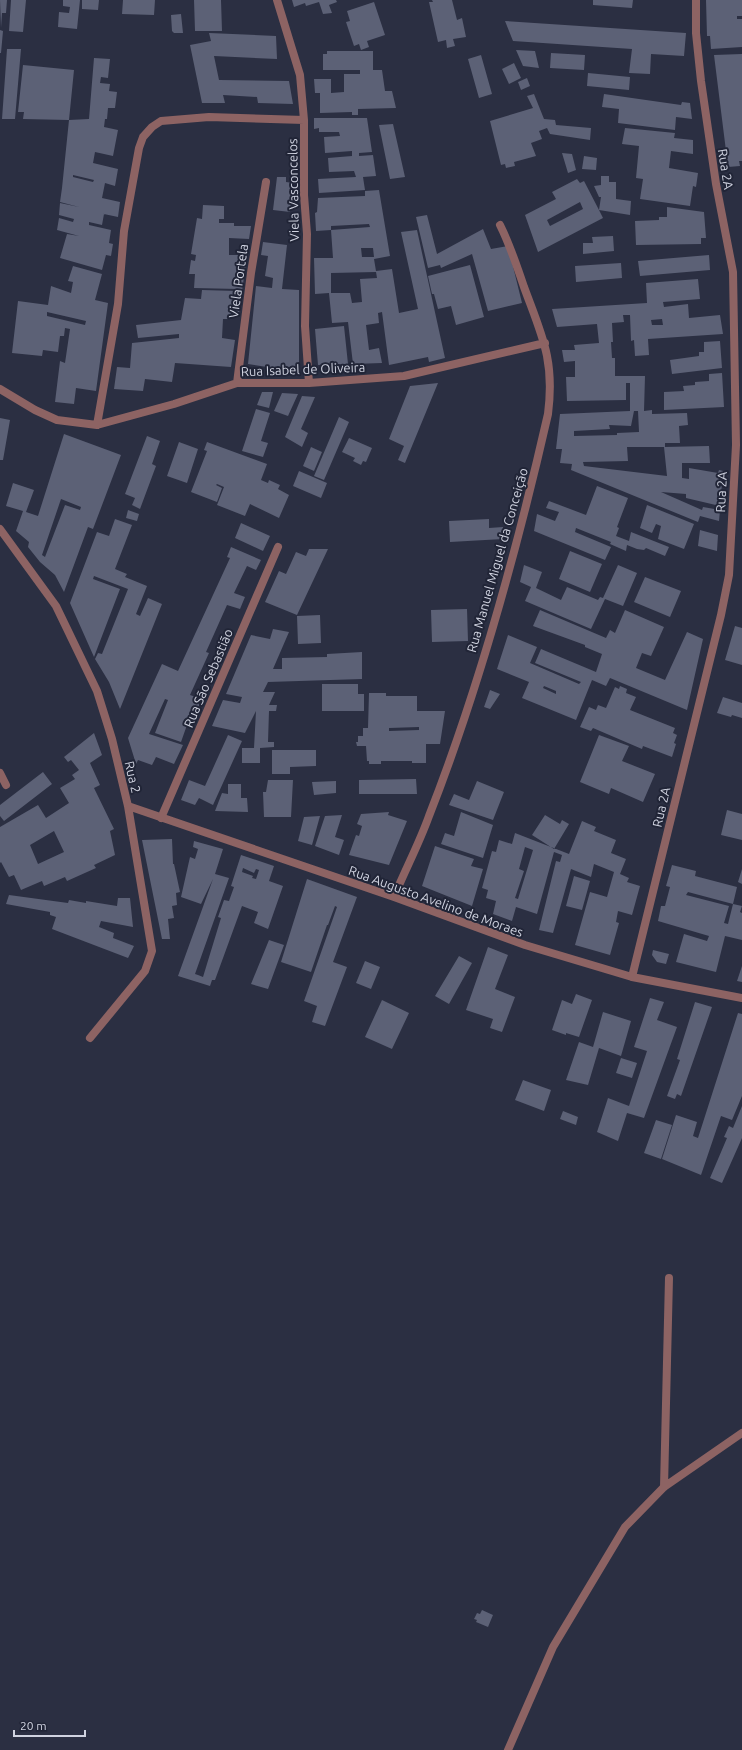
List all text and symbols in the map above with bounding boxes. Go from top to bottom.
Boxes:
street label: Viela Vasconcelos [285,138,301,242]
street label: Rua 2A [716,148,736,191]
street label: Viela Portela [226,243,250,319]
street label: Rua Isabel de Oliveira [240,360,366,378]
street label: Rua Manuel Miguel da Conceição [464,466,530,654]
street label: Rua 2A [713,471,729,513]
street label: Rua São Sebastião [181,627,235,729]
street label: Rua 2 [123,760,143,794]
street label: Rua 2A [650,785,673,829]
street label: Rua Augusto Avelino de Moraes [347,863,525,939]
scale bar [14,1712,85,1738]
text: 20 m [20,1719,47,1732]

